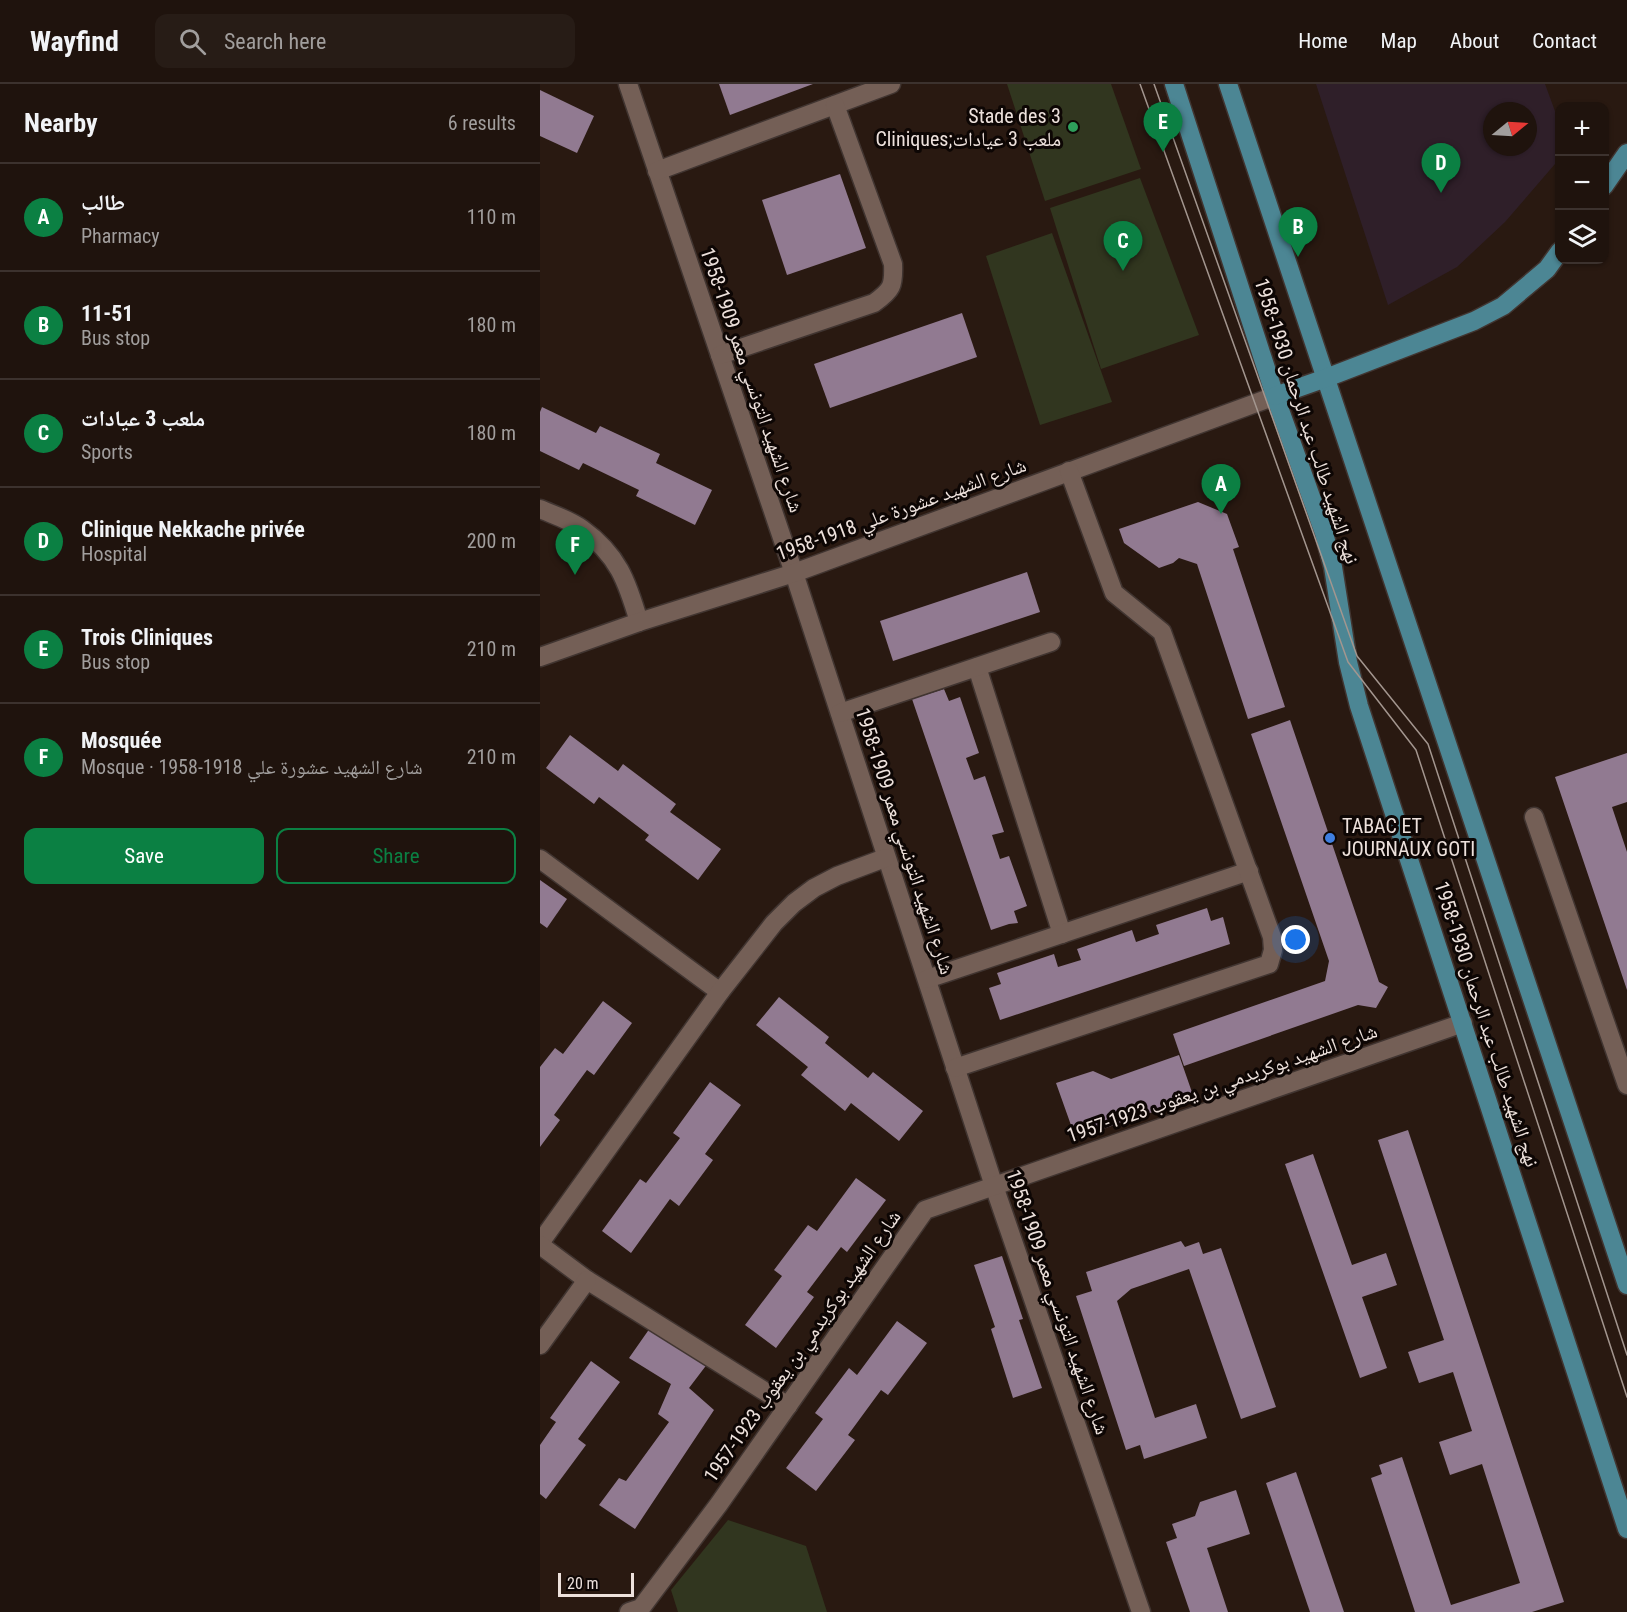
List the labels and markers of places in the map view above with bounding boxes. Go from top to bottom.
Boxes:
pin: E [1144,103,1182,152]
place label: Stade des 3 Cliniques;ملعب 3 عيادات [875,104,1061,151]
marker: Stade des 3 Cliniques;ملعب 3 عيادات [1066,120,1080,134]
pin: D [1422,144,1460,193]
pin: B [1278,208,1317,257]
pin: C [1104,222,1142,271]
pin: A [1202,464,1240,514]
pin: F [555,526,594,575]
place label: TABAC ET JOURNAUX GOTI [1342,814,1475,861]
marker: TABAC ET JOURNAUX GOTI [1323,831,1337,845]

